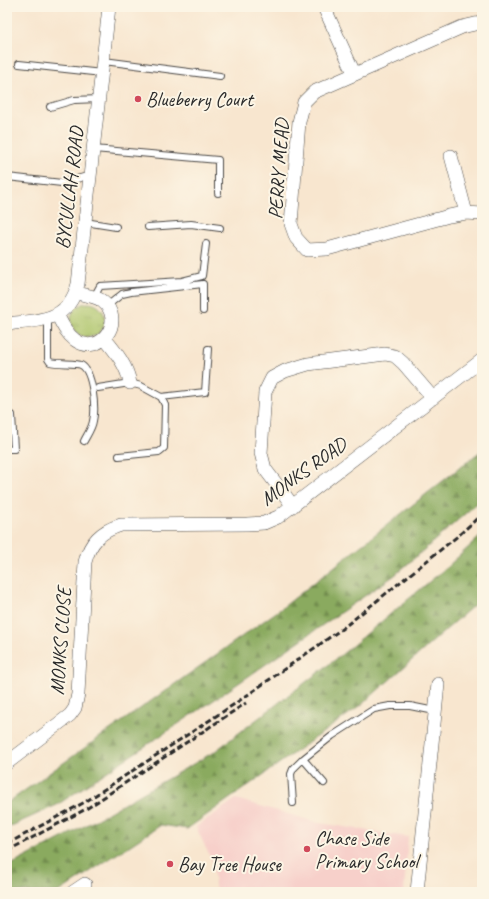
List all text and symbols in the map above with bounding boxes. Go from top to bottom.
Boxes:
place label: Blueberry Court [146,87,255,112]
marker: Blueberry Court [133,94,143,104]
street label: PERRY MEAD [263,116,295,220]
street label: BYCULLAH ROAD [50,124,90,251]
street label: MONKS ROAD [255,430,353,511]
street label: MONKS CLOSE [44,583,77,696]
place label: Chase Side Primary School [315,826,421,874]
marker: Chase Side Primary School [302,844,312,854]
place label: Bay Tree House [178,852,282,877]
marker: Bay Tree House [165,859,175,869]

